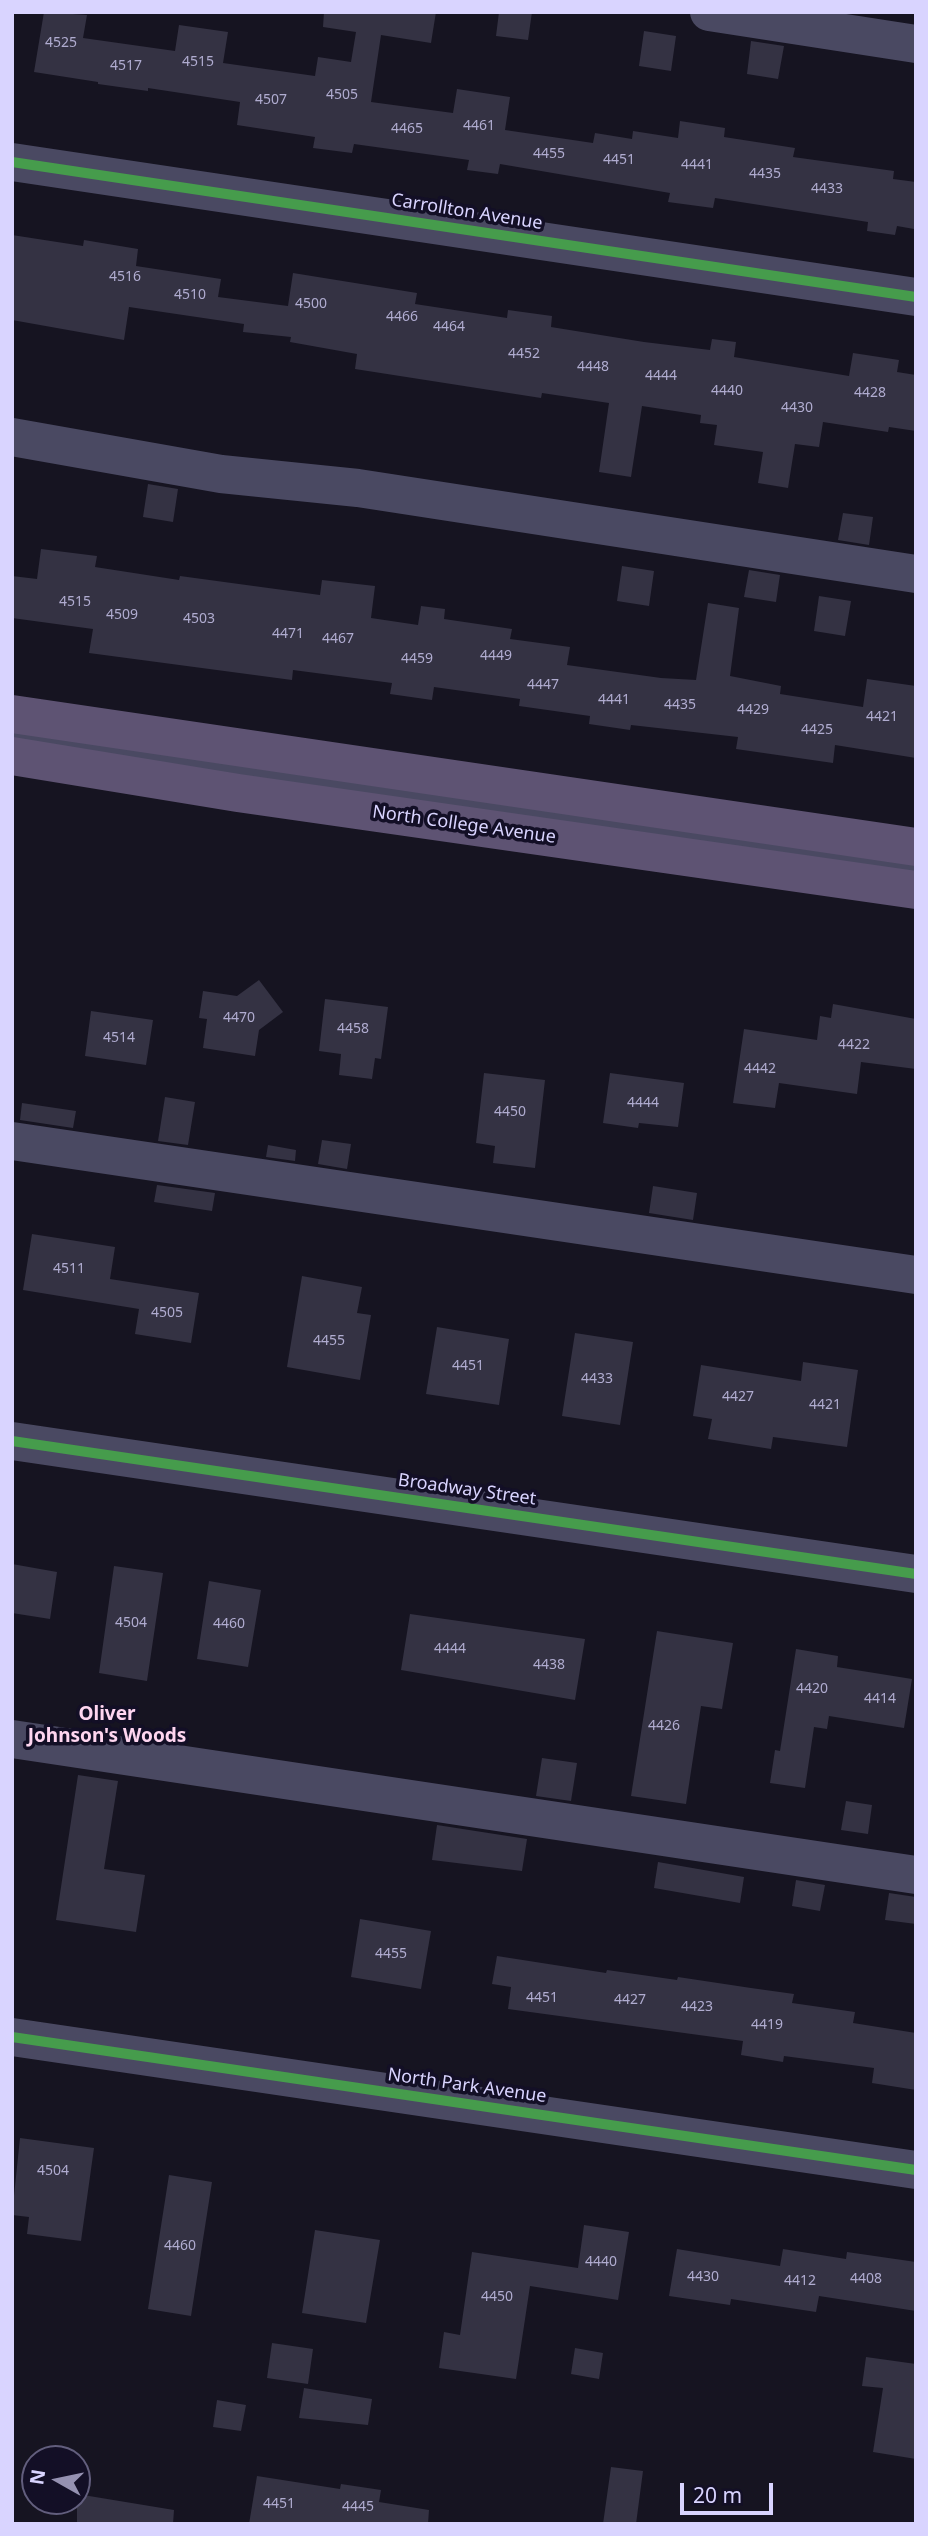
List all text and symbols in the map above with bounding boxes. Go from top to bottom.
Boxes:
house number: 4525 [45,35,77,51]
house number: 4515 [182,54,214,70]
house number: 4517 [110,58,142,74]
house number: 4505 [326,87,358,103]
house number: 4507 [255,92,287,108]
house number: 4461 [463,118,495,134]
house number: 4465 [391,121,423,137]
house number: 4455 [533,146,565,162]
house number: 4451 [603,152,635,168]
house number: 4441 [681,157,713,173]
house number: 4435 [749,166,781,182]
house number: 4433 [811,181,843,197]
street label: Carrollton Avenue [390,189,544,235]
house number: 4516 [109,269,141,285]
house number: 4510 [174,287,206,303]
house number: 4500 [295,296,327,312]
house number: 4466 [386,309,418,325]
house number: 4464 [433,319,465,335]
house number: 4452 [508,346,540,362]
house number: 4448 [577,359,609,375]
house number: 4444 [645,368,677,384]
house number: 4440 [711,383,743,399]
house number: 4428 [854,385,886,401]
house number: 4430 [781,400,813,416]
house number: 4515 [59,594,91,610]
house number: 4509 [106,607,138,623]
house number: 4503 [183,611,215,627]
house number: 4471 [272,626,304,642]
house number: 4467 [322,631,354,647]
house number: 4449 [480,648,512,664]
house number: 4459 [401,651,433,667]
house number: 4447 [527,677,559,693]
house number: 4441 [598,692,630,708]
house number: 4435 [664,697,696,713]
house number: 4429 [737,702,769,718]
house number: 4421 [866,709,898,725]
house number: 4425 [801,722,833,738]
street label: North College Avenue [371,801,557,849]
house number: 4470 [223,1010,255,1026]
house number: 4458 [337,1021,369,1037]
house number: 4514 [103,1030,135,1046]
house number: 4422 [838,1037,870,1053]
house number: 4442 [744,1061,776,1077]
house number: 4444 [627,1095,659,1111]
house number: 4450 [494,1104,526,1120]
house number: 4511 [53,1261,85,1277]
house number: 4505 [151,1305,183,1321]
house number: 4455 [313,1333,345,1349]
house number: 4451 [452,1358,484,1374]
house number: 4433 [581,1371,613,1387]
house number: 4427 [722,1389,754,1405]
house number: 4421 [809,1397,841,1413]
street label: Broadway Street [397,1470,537,1510]
house number: 4504 [115,1615,147,1631]
house number: 4460 [213,1616,245,1632]
house number: 4444 [434,1641,466,1657]
house number: 4438 [533,1657,565,1673]
house number: 4420 [796,1681,828,1697]
house number: 4414 [864,1691,896,1707]
district label: Oliver Johnson's Woods [28,1704,186,1748]
house number: 4426 [648,1718,680,1734]
house number: 4455 [375,1946,407,1962]
house number: 4451 [526,1990,558,2006]
house number: 4427 [614,1992,646,2008]
house number: 4423 [681,1999,713,2015]
house number: 4419 [751,2017,783,2033]
street label: North Park Avenue [386,2064,548,2108]
house number: 4504 [37,2163,69,2179]
house number: 4460 [164,2238,196,2254]
house number: 4440 [585,2254,617,2270]
house number: 4430 [687,2269,719,2285]
house number: 4408 [850,2271,882,2287]
house number: 4412 [784,2273,816,2289]
house number: 4450 [481,2289,513,2305]
north arrow [21,2445,91,2515]
text: N [23,2467,51,2487]
scale bar [683,2470,776,2514]
text: 20 m [693,2481,742,2509]
house number: 4451 [263,2496,295,2512]
house number: 4445 [342,2499,374,2515]

